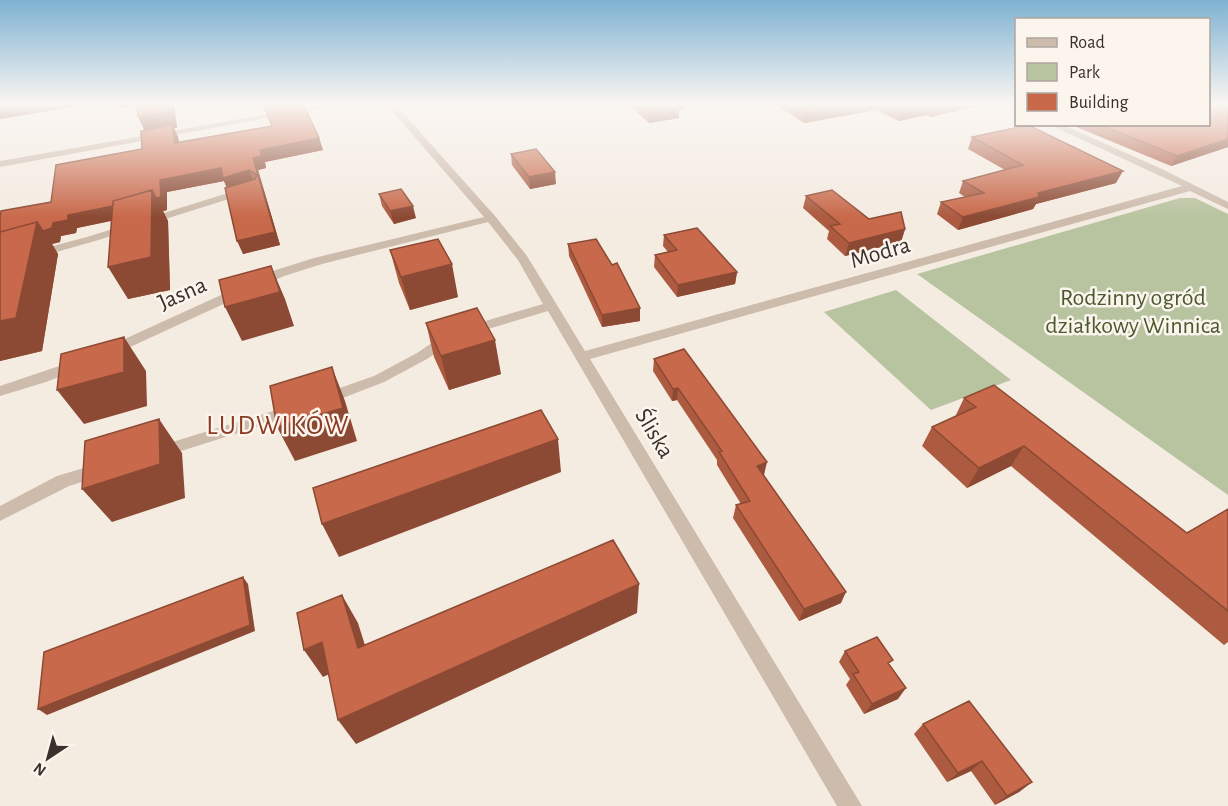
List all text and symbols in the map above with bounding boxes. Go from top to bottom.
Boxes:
legend [1015,18,1210,126]
text: Road [1069,34,1105,52]
text: Park [1069,64,1101,82]
text: Building [1069,94,1129,112]
street label: Modra [848,233,913,273]
street label: Jasna [155,273,210,315]
park label: Rodzinny ogród działkowy Winnica [1045,286,1221,338]
street label: Śliska [630,403,680,463]
district label: LUDWIKÓW [206,409,350,439]
north arrow [18,728,78,788]
text: N [31,760,49,779]

